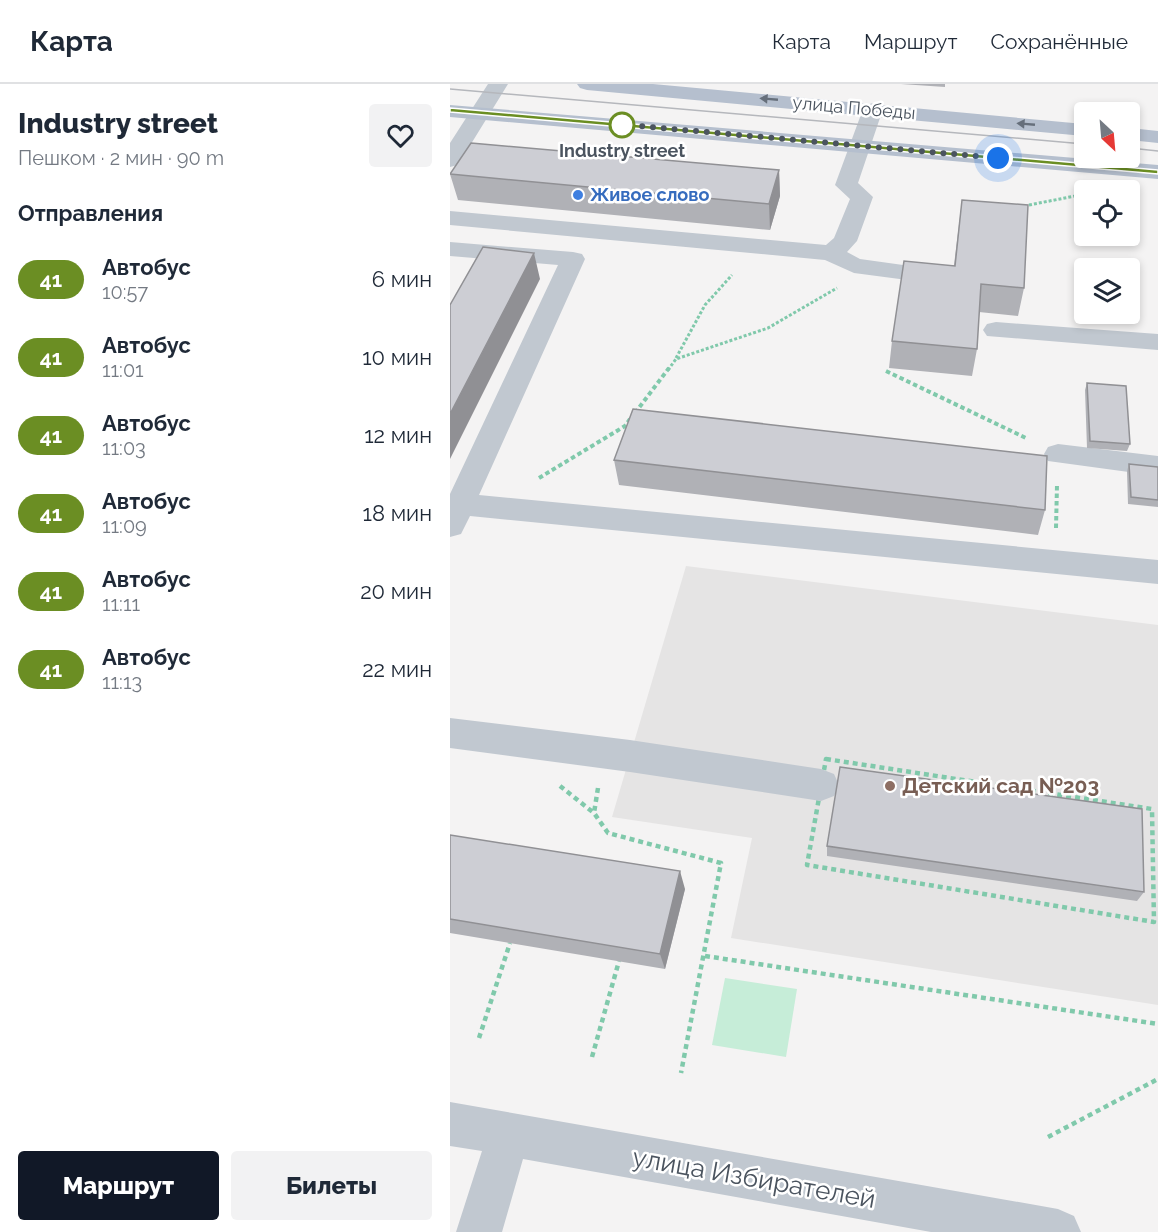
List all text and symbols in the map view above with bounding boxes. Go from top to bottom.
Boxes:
text: Карта [30,25,113,58]
text: Карта [772,29,831,54]
text: Маршрут [864,29,957,54]
text: Сохранённые [990,29,1128,54]
street label: улица Победы [792,92,916,123]
one-way arrow [760,94,779,104]
north arrow [1074,102,1140,168]
map controls [1074,102,1140,324]
button: heart [369,104,432,167]
text: Industry street [18,107,218,140]
marker: Industry street [609,112,635,138]
one-way arrow [1017,119,1036,129]
place label: Industry street [559,140,685,161]
your location [983,143,1013,173]
text: Пешком · 2 мин · 90 m [18,146,224,170]
button: locate [1074,180,1140,246]
place label: Живое слово [590,184,709,205]
marker: Живое слово [571,188,585,202]
text: Отправления [18,200,163,226]
text: Автобус [102,254,191,280]
button: layers [1074,258,1140,324]
text: 6 мин [372,266,432,292]
text: 41 [40,267,62,292]
text: 10:57 [102,280,148,304]
text: Автобус [102,332,191,358]
text: 10 мин [362,344,432,370]
text: 41 [40,345,62,370]
text: 11:01 [102,358,144,382]
text: Автобус [102,410,191,436]
text: 12 мин [364,422,432,448]
text: 41 [40,423,62,448]
text: 11:03 [102,436,146,460]
text: Автобус [102,488,191,514]
text: 18 мин [363,500,432,526]
text: 41 [40,501,62,526]
text: 11:09 [102,514,147,538]
text: Автобус [102,566,191,592]
text: 20 мин [360,578,432,604]
text: 41 [40,579,62,604]
text: 11:11 [102,592,140,616]
text: Автобус [102,644,191,670]
text: 22 мин [362,656,432,682]
text: 41 [40,657,62,682]
text: 11:13 [102,670,142,694]
place label: Детский сад №203 [902,773,1099,798]
marker: Детский сад №203 [883,779,897,793]
street label: улица Избирателей [630,1142,878,1214]
button: Маршрут [18,1151,219,1220]
button: Билеты [231,1151,432,1220]

